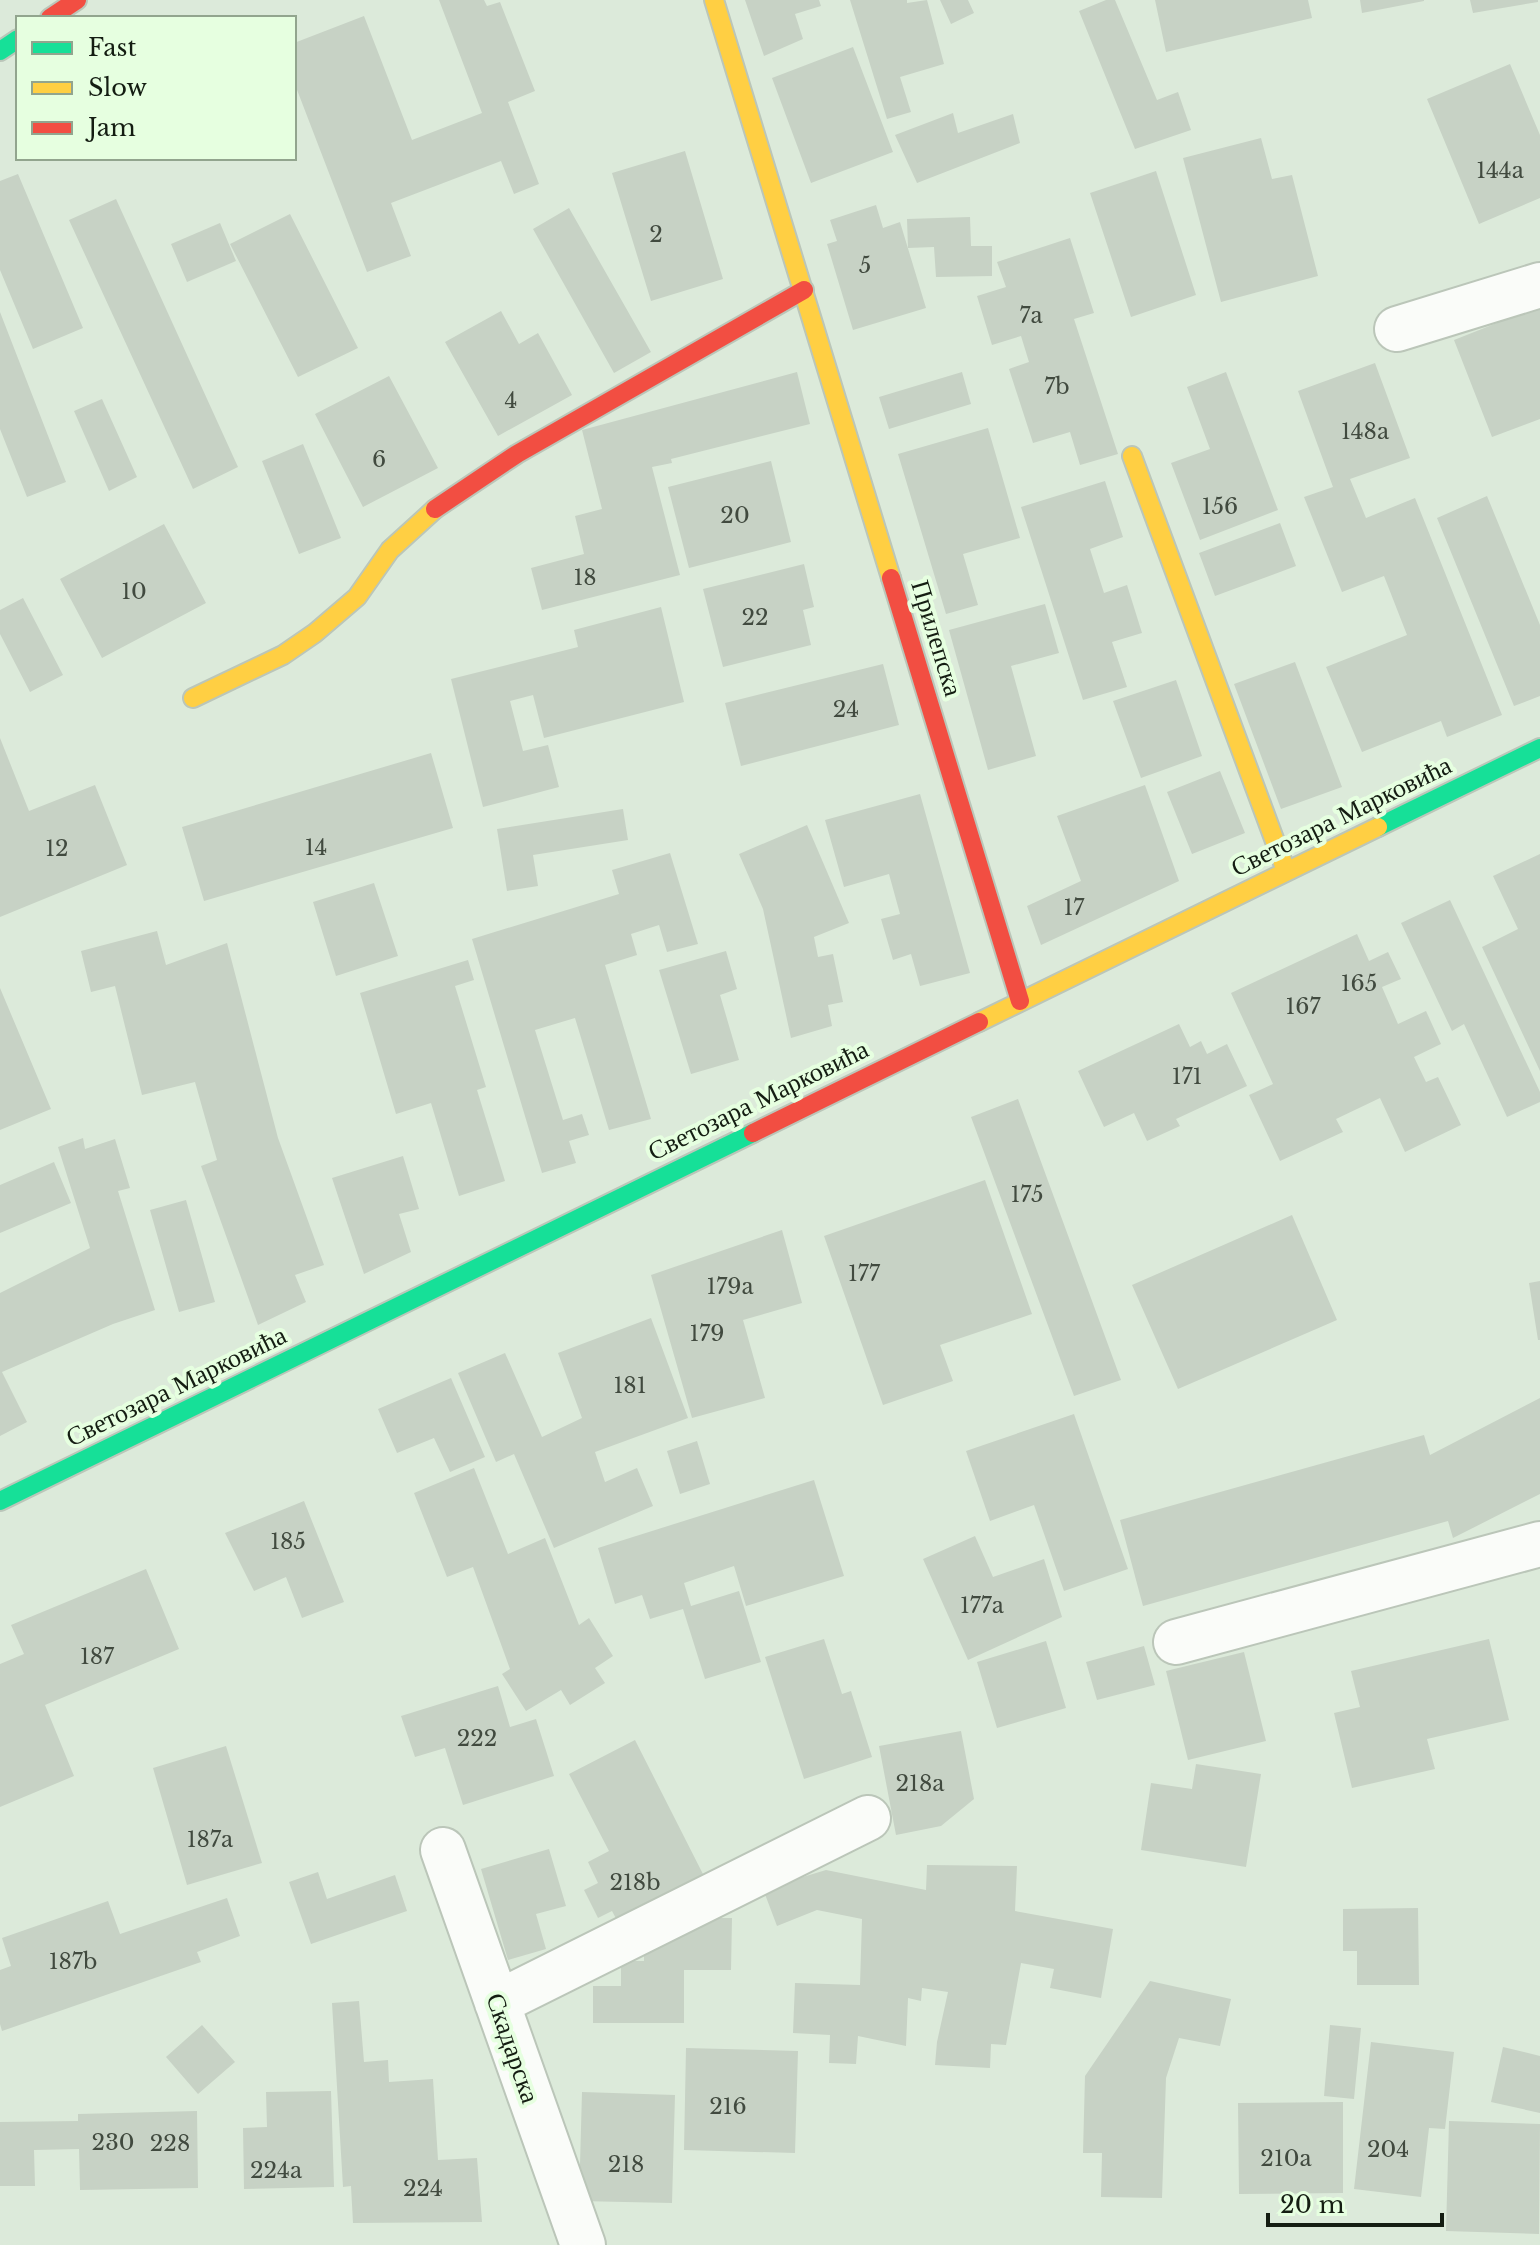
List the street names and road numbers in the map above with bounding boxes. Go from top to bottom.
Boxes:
street label: Прилепска [904,576,970,700]
street label: Светозара Марковића [1225,748,1457,883]
street label: Светозара Марковића [642,1032,874,1167]
street label: Светозара Марковића [60,1318,292,1453]
street label: Скадарска [479,1989,547,2108]

